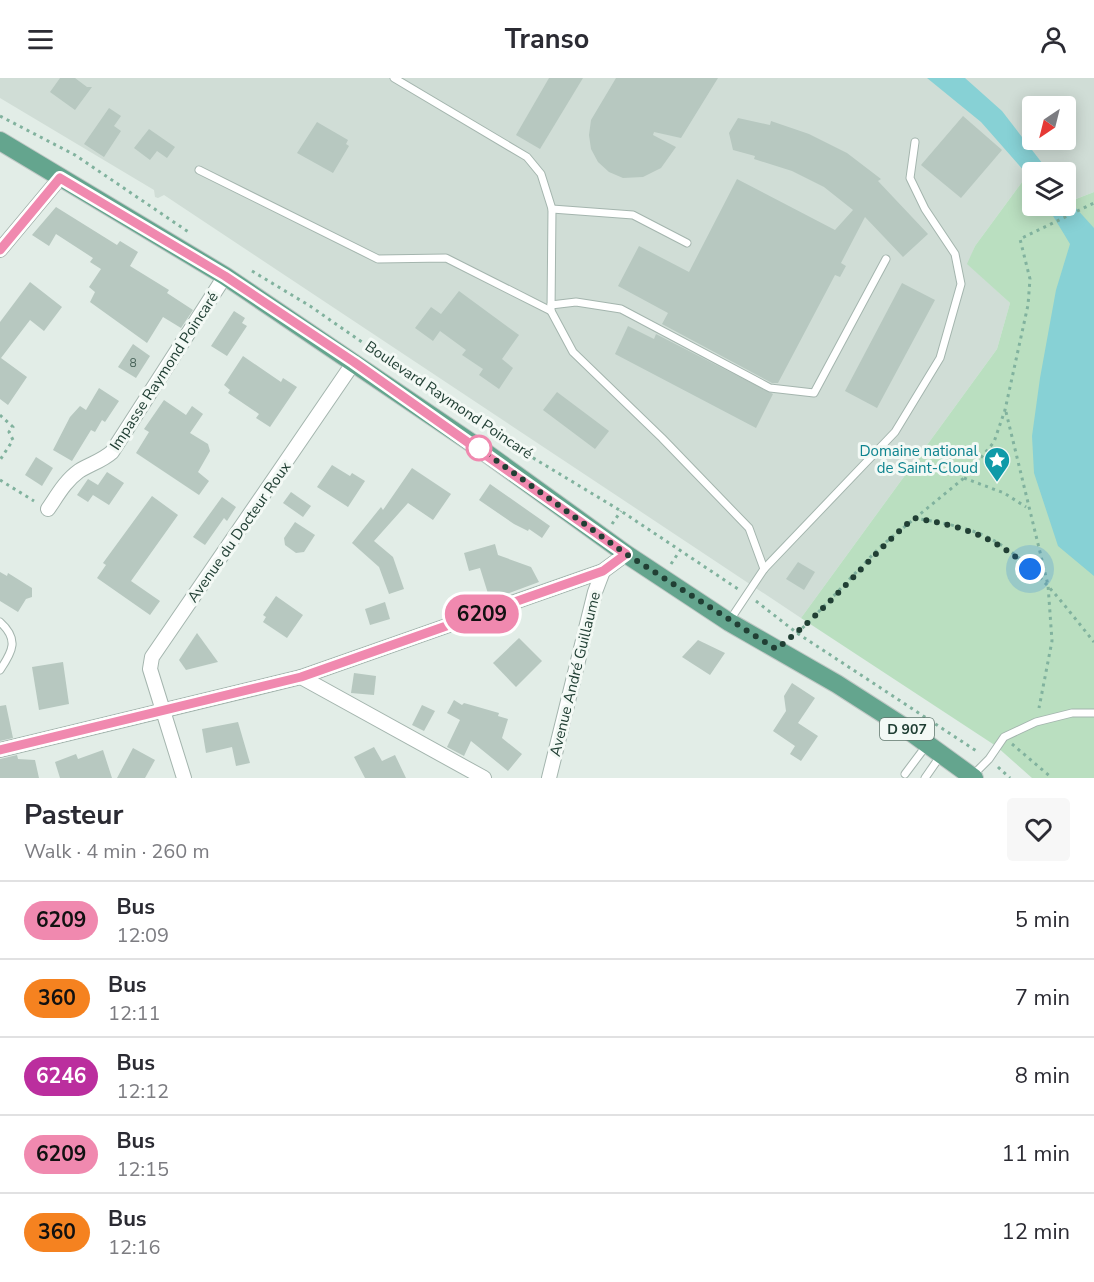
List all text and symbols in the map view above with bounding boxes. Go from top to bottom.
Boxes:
text: Transo [505,21,589,58]
icon: menu [24,23,57,56]
icon: person [1037,23,1070,56]
north arrow [1022,96,1076,150]
map controls [1022,96,1076,216]
button: layers [1022,162,1076,216]
street label: Impasse Raymond Poincaré [105,288,223,454]
street label: Boulevard Raymond Poincaré [361,336,537,464]
house number: 8 [129,355,137,371]
unlabelled marker [466,435,492,461]
place label: Domaine national de Saint-Cloud [859,441,979,478]
place icon: Domaine national de Saint-Cloud [982,445,1012,483]
street label: Avenue du Docteur Roux [183,458,295,606]
your location [1015,554,1045,584]
street label: Avenue André Guillaume [545,590,605,758]
line badge: 6209 [440,594,524,634]
text: 6209 [457,600,507,628]
road number: D 907 [880,718,934,740]
text: Pasteur [24,796,123,834]
button: heart [1007,798,1070,861]
text: Walk · 4 min · 260 m [24,838,210,865]
text: Bus [116,892,155,922]
text: 5 min [1015,905,1070,935]
text: 6209 [36,906,86,934]
text: 12:09 [116,922,169,949]
text: Bus [108,970,147,1000]
text: 7 min [1015,983,1070,1013]
text: 360 [38,984,76,1012]
text: 12:11 [108,1000,161,1027]
text: Bus [116,1048,155,1078]
text: 8 min [1015,1061,1070,1091]
text: 6246 [36,1062,86,1090]
text: 12:12 [116,1078,169,1105]
text: Bus [116,1126,155,1156]
text: 11 min [1002,1139,1070,1169]
text: 6209 [36,1140,86,1168]
text: 12:15 [116,1156,169,1183]
text: Bus [108,1204,147,1234]
text: 12 min [1002,1217,1070,1247]
text: 360 [38,1218,76,1246]
text: 12:16 [108,1234,161,1261]

